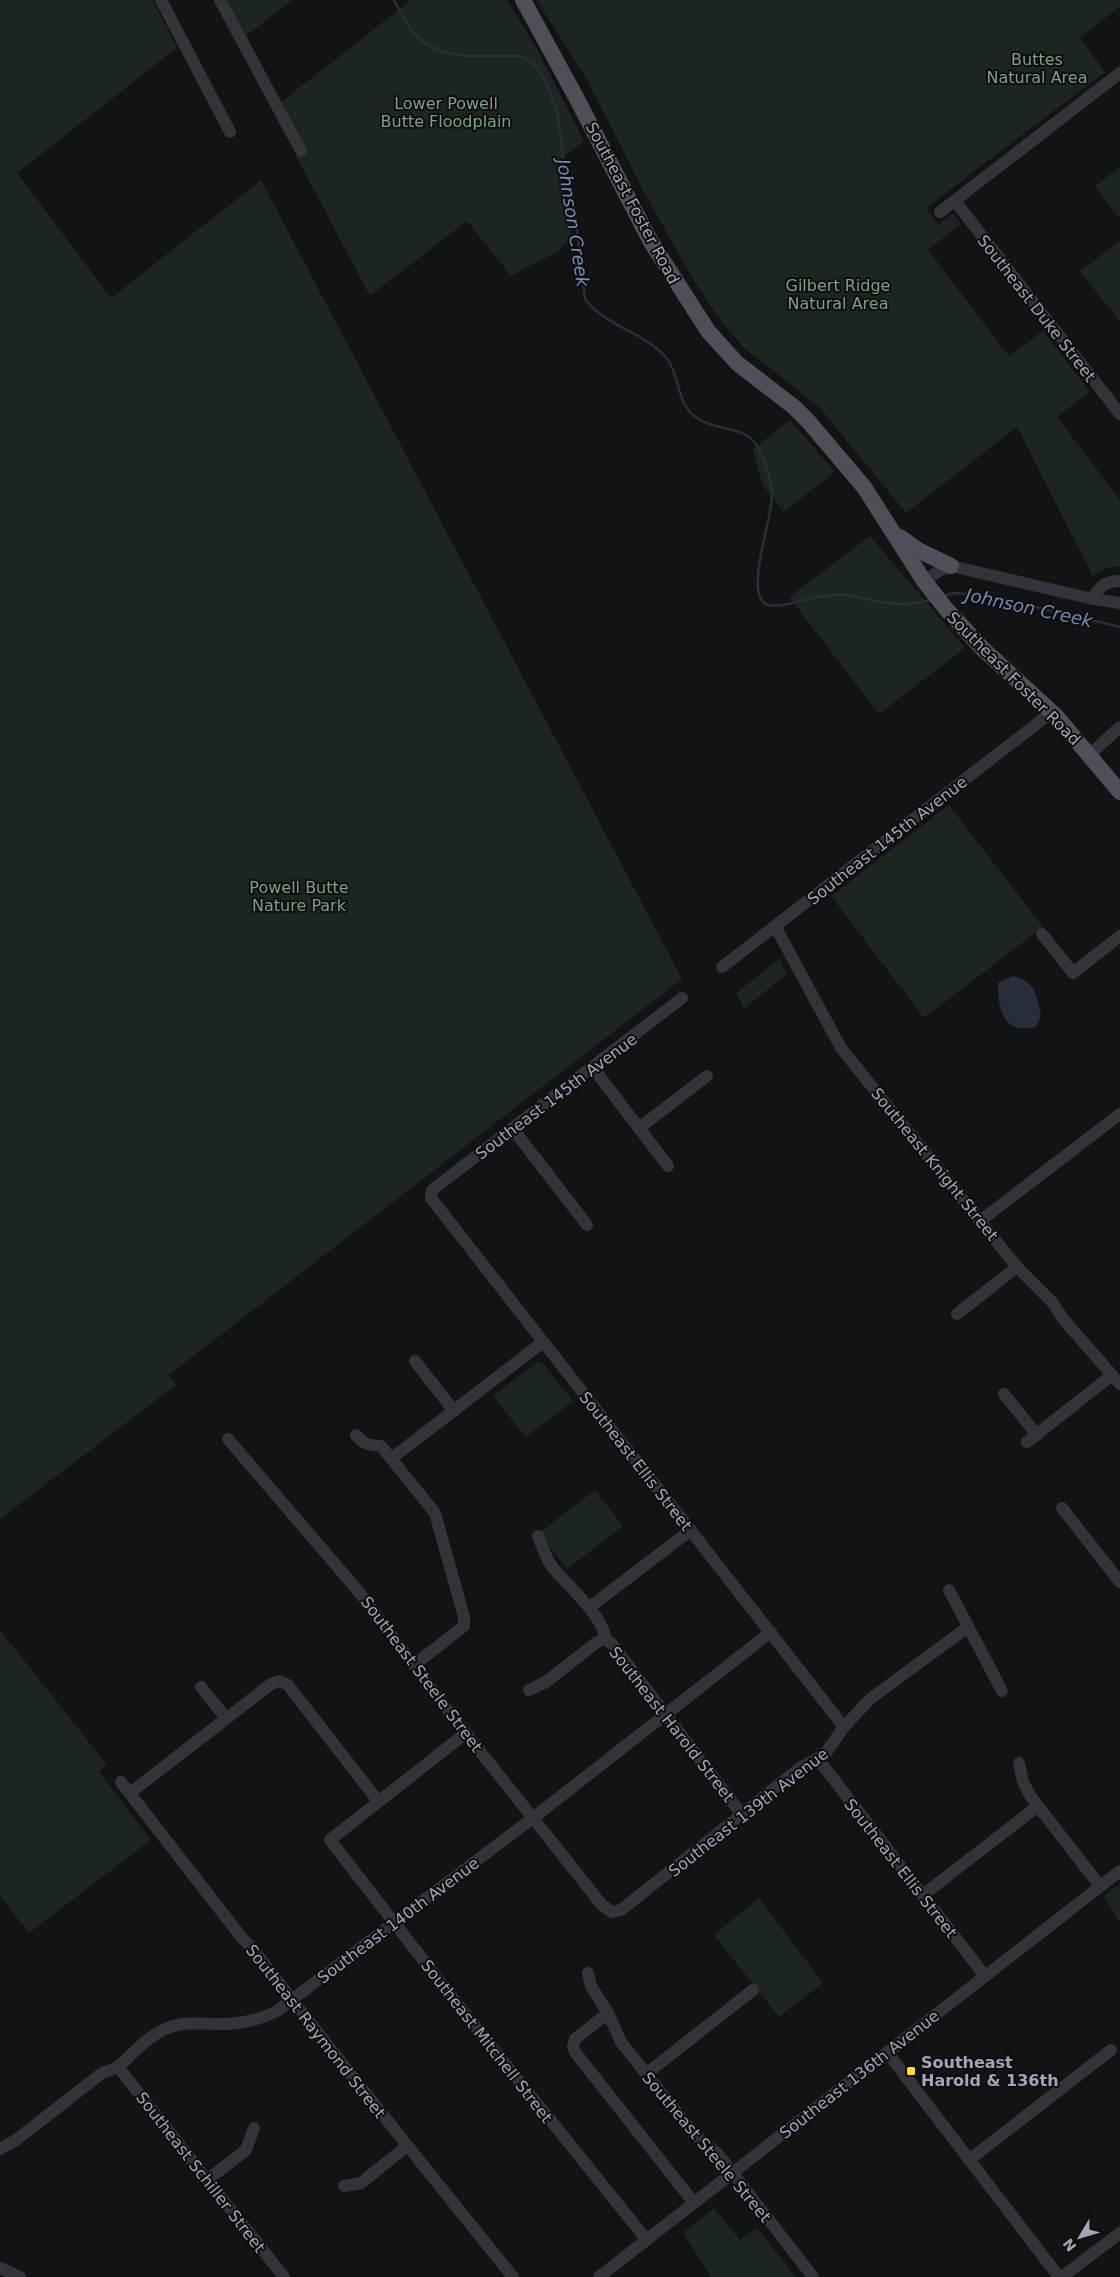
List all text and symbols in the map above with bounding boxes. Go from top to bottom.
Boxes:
park label: Buttes Natural Area [987,50,1087,87]
park label: Lower Powell Butte Floodplain [381,94,511,131]
street label: Southeast Foster Road [582,119,683,287]
water label: Johnson Creek [553,155,594,290]
street label: Southeast Duke Street [974,231,1100,385]
park label: Gilbert Ridge Natural Area [786,276,890,313]
water label: Johnson Creek [961,583,1096,632]
street label: Southeast Foster Road [943,608,1084,749]
street label: Southeast 145th Avenue [804,772,971,909]
park label: Powell Butte Nature Park [249,878,349,915]
street label: Southeast 145th Avenue [472,1029,641,1163]
street label: Southeast Knight Street [867,1084,1002,1245]
street label: Southeast Ellis Street [575,1388,696,1535]
street label: Southeast Steele Street [357,1593,486,1756]
street label: Southeast Harold Street [605,1643,738,1806]
street label: Southeast 139th Avenue [665,1744,832,1881]
street label: Southeast Ellis Street [840,1795,961,1942]
street label: Southeast 140th Avenue [314,1853,483,1987]
street label: Southeast Raymond Street [242,1941,389,2122]
street label: Southeast Mitchell Street [417,1956,556,2127]
street label: Southeast 136th Avenue [776,2006,943,2143]
place label: Southeast Harold & 136th [921,2053,1059,2090]
marker: Southeast Harold & 136th [905,2065,917,2077]
street label: Southeast Steele Street [638,2068,775,2226]
street label: Southeast Schiller Street [132,2088,269,2256]
north arrow [1055,2212,1105,2262]
text: N [1060,2235,1080,2255]

